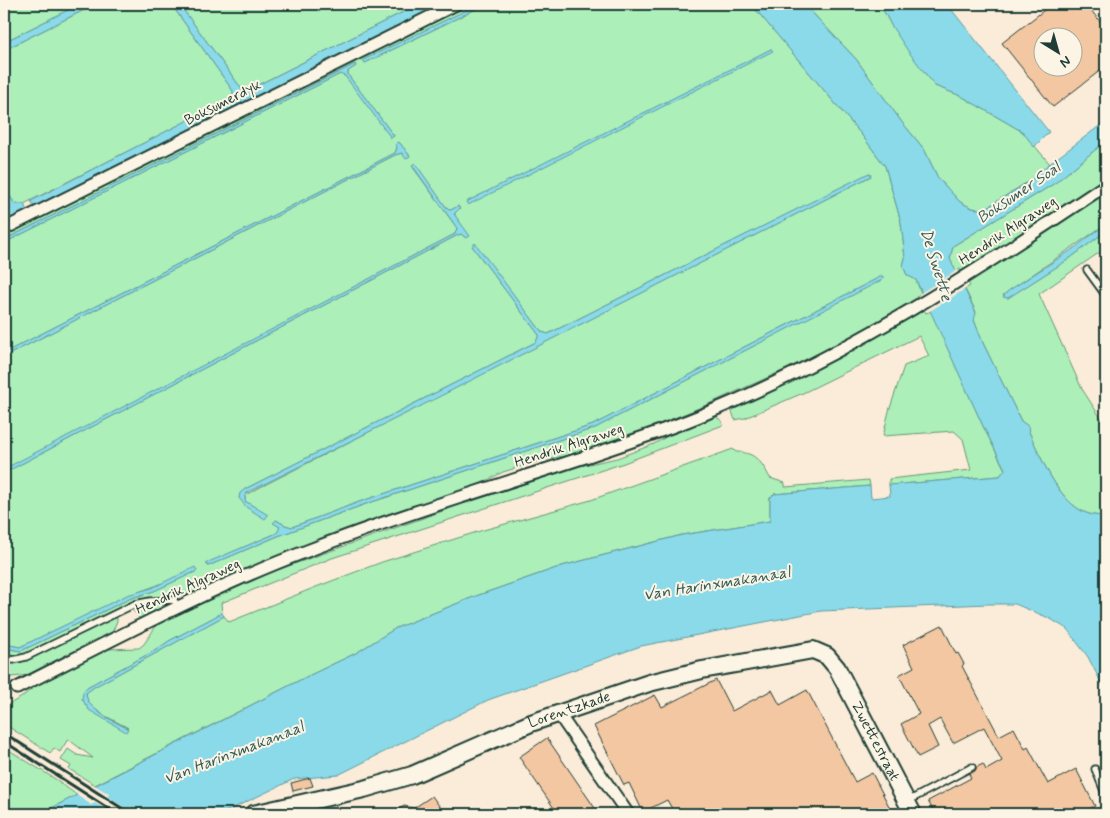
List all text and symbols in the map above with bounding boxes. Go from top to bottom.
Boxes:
north arrow [1032,28,1082,78]
text: N [1056,52,1074,72]
street label: Boksumerdyk [181,75,265,131]
water label: Boksumer Soal [973,157,1066,229]
street label: Hendrik Algraweg [955,192,1061,270]
water label: De Swette [915,226,957,305]
street label: Hendrik Algraweg [512,419,626,473]
street label: Hendrik Algraweg [132,554,244,620]
water label: Van Harinxmakanaal [642,562,793,606]
street label: Lorentzkade [525,687,613,733]
street label: Zwettestraat [846,698,904,785]
water label: Van Harinxmakanaal [161,716,308,789]

